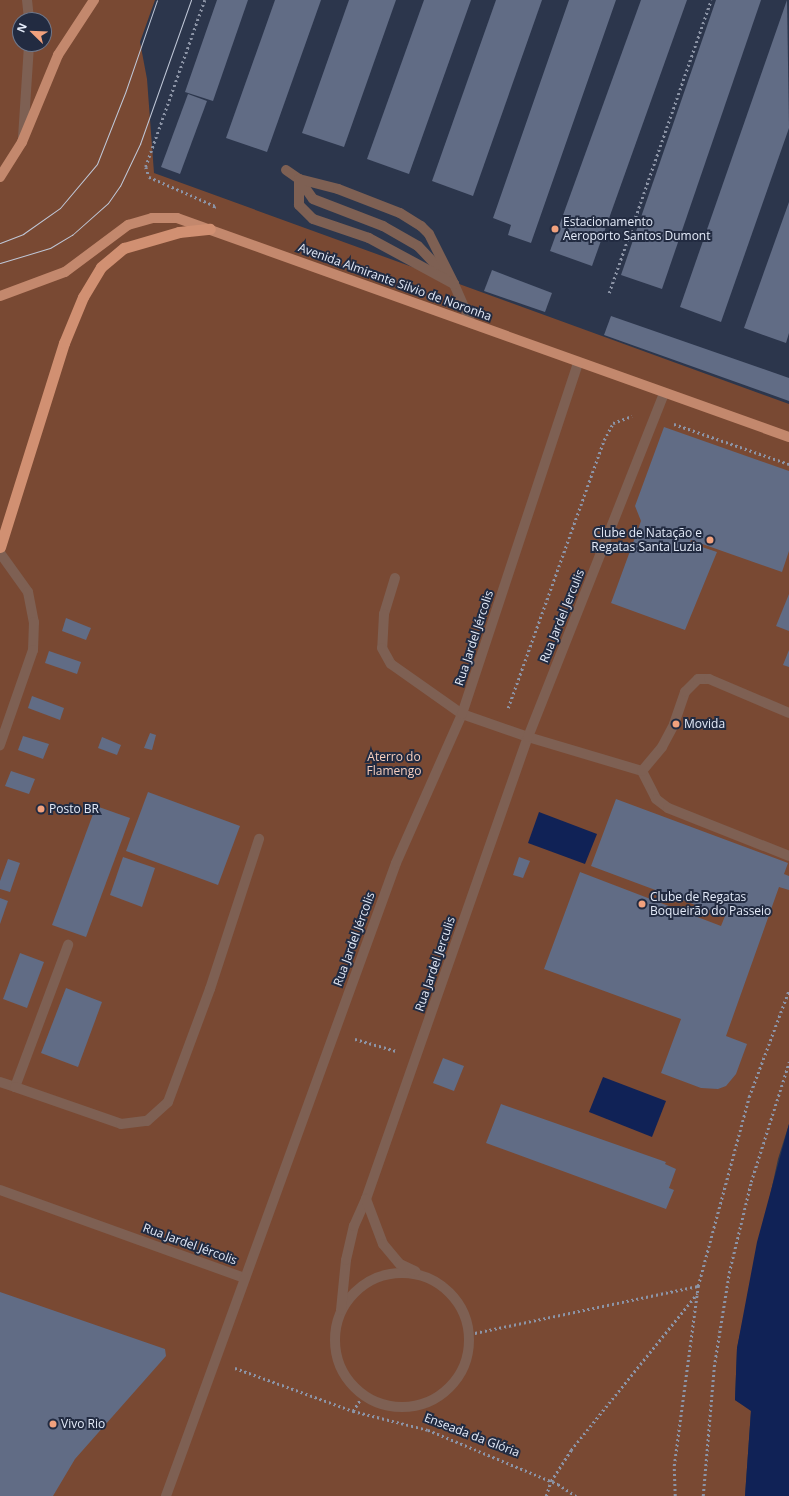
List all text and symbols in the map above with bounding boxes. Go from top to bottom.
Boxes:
north arrow [12,12,52,52]
text: N [13,20,30,35]
place label: Estacionamento Aeroporto Santos Dumont [563,215,710,243]
marker: Estacionamento Aeroporto Santos Dumont [550,224,560,234]
street label: Avenida Almirante Silvio de Noronha [296,240,494,324]
place label: Clube de Natação e Regatas Santa Luzia [591,526,702,554]
marker: Clube de Natação e Regatas Santa Luzia [705,535,715,545]
street label: Rua Jardel Jerculis [537,567,587,665]
street label: Rua Jardel Jércolis [452,589,496,687]
place label: Movida [684,717,725,731]
marker: Movida [671,719,681,729]
park label: Aterro do Flamengo [367,750,421,778]
place label: Posto BR [49,802,99,816]
marker: Posto BR [36,804,46,814]
street label: Rua Jardel Jércolis [330,890,378,988]
place label: Clube de Regatas Boqueirão do Passeio [650,890,771,918]
marker: Clube de Regatas Boqueirão do Passeio [637,899,647,909]
street label: Rua Jardel Jerculis [412,915,458,1013]
street label: Rua Jardel Jércolis [141,1220,239,1268]
street label: Enseada da Glória [422,1410,522,1460]
place label: Vivo Rio [61,1417,105,1431]
marker: Vivo Rio [48,1419,58,1429]

